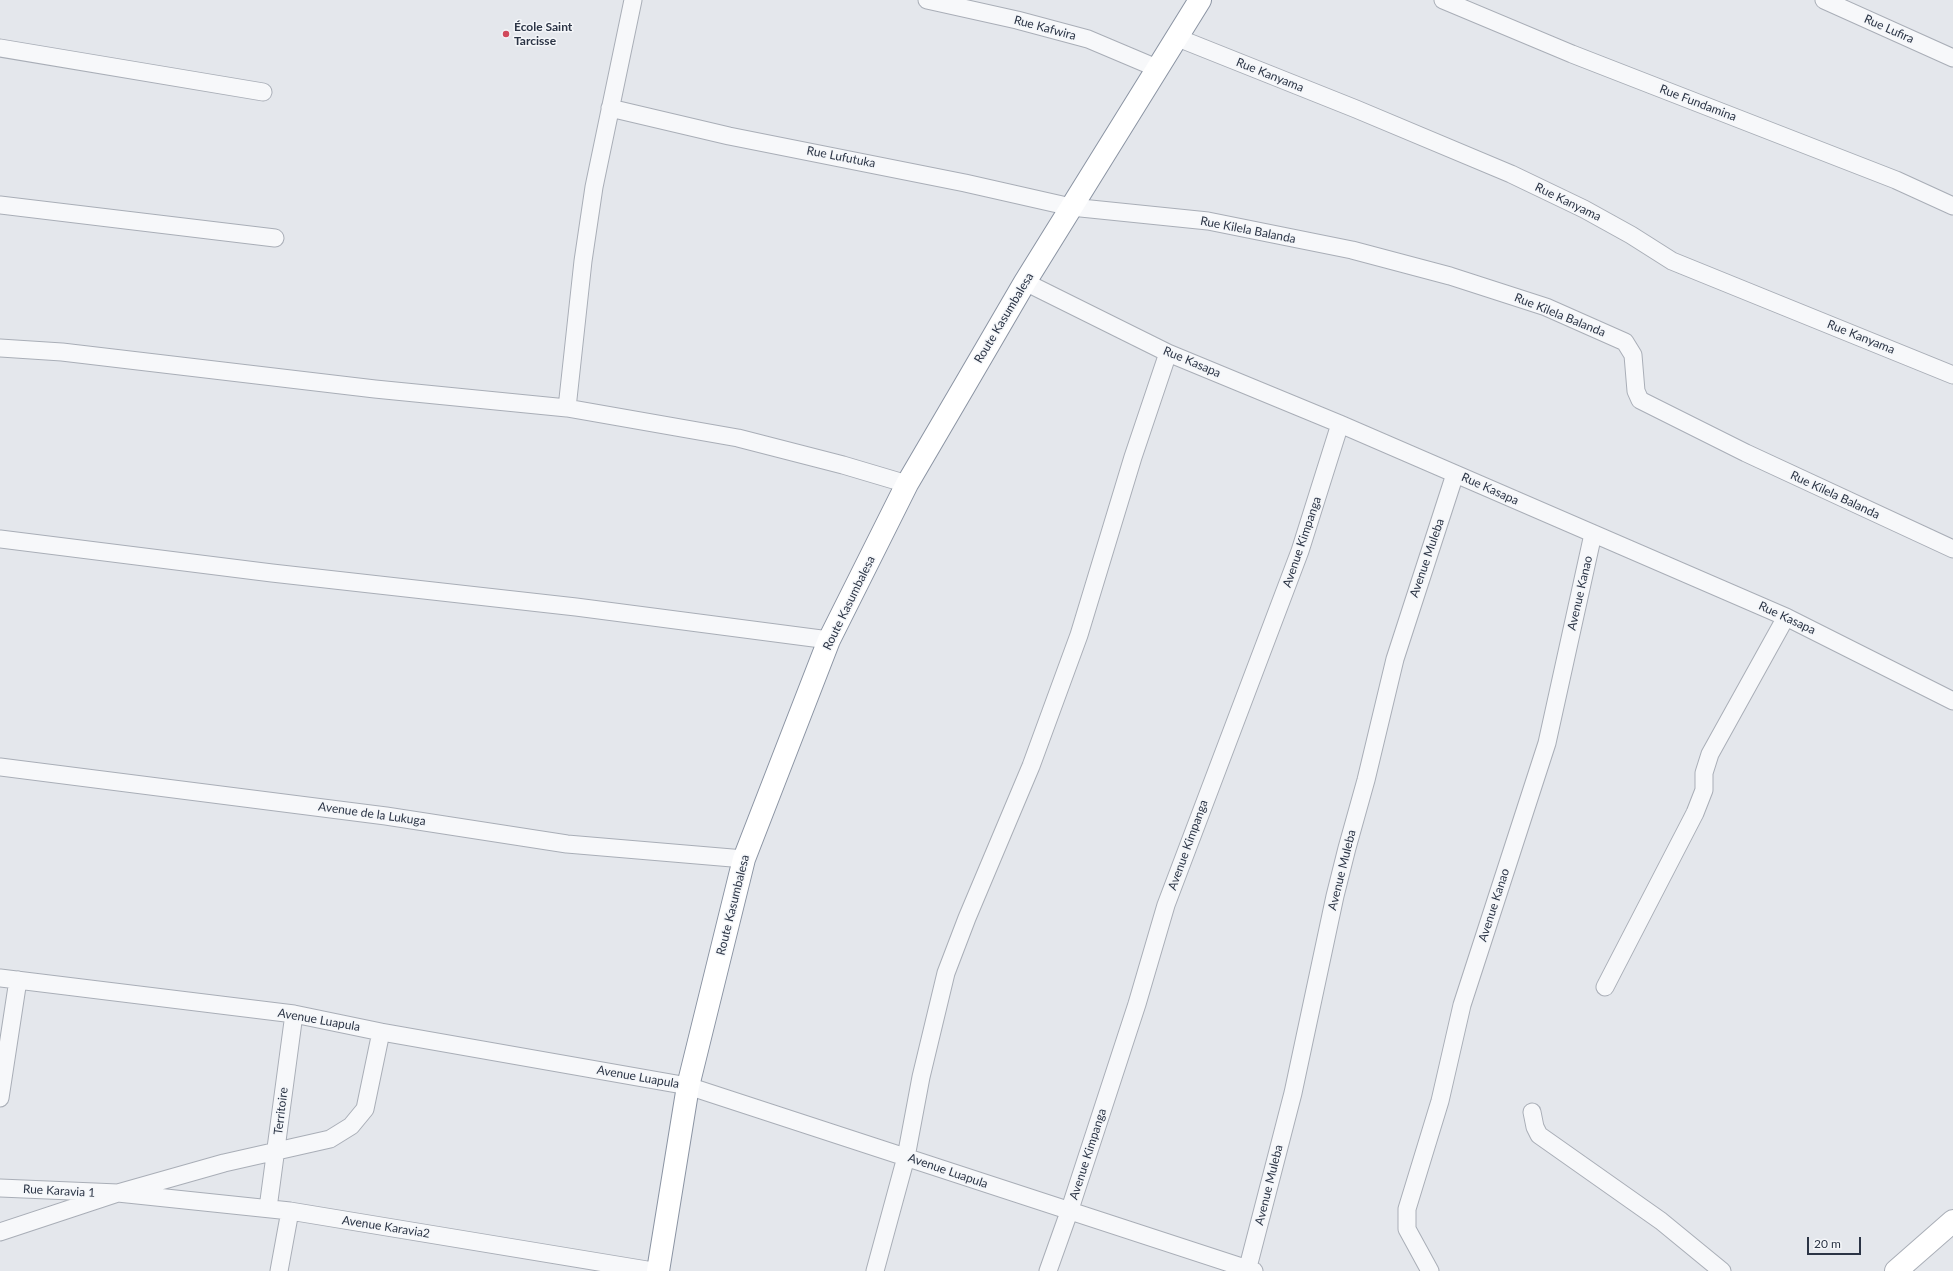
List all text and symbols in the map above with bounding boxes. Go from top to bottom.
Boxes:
street label: Rue Lufira [1862,12,1916,46]
street label: Rue Kafwira [1012,13,1078,43]
place label: École Saint Tarcisse [514,20,572,48]
marker: École Saint Tarcisse [501,29,511,39]
street label: Rue Kanyama [1234,55,1306,95]
street label: Rue Fundamina [1658,82,1738,124]
street label: Rue Lufutuka [805,143,877,171]
street label: Rue Kanyama [1533,180,1603,224]
street label: Rue Kilela Balanda [1199,214,1297,246]
street label: Route Kasumbalesa [971,270,1037,366]
street label: Rue Kilela Balanda [1512,290,1608,340]
street label: Rue Kanyama [1825,317,1897,357]
street label: Rue Kasapa [1161,343,1223,381]
street label: Rue Kilela Balanda [1788,468,1882,522]
street label: Rue Kasapa [1459,470,1521,508]
street label: Avenue Kimpanga [1280,495,1324,589]
street label: Avenue Muleba [1407,517,1447,599]
street label: Route Kasumbalesa [820,554,878,652]
street label: Avenue Kanao [1564,554,1596,632]
street label: Rue Kasapa [1756,599,1818,637]
street label: Avenue Kimpanga [1165,798,1211,892]
street label: Avenue de la Lukuga [317,799,427,829]
street label: Avenue Muleba [1325,828,1359,912]
street label: Route Kasumbalesa [714,853,752,957]
street label: Avenue Kanao [1475,867,1513,943]
street label: Avenue Luapula [277,1006,361,1034]
street label: Avenue Luapula [596,1063,680,1091]
street label: Territoire [271,1086,291,1136]
street label: Avenue Kimpanga [1066,1107,1110,1201]
street label: Avenue Muleba [1252,1143,1286,1227]
street label: Avenue Luapula [906,1151,990,1191]
street label: Rue Karavia 1 [22,1182,96,1200]
street label: Avenue Karavia2 [341,1213,431,1241]
scale bar [1809,1229,1863,1255]
text: 20 m [1814,1236,1841,1251]

